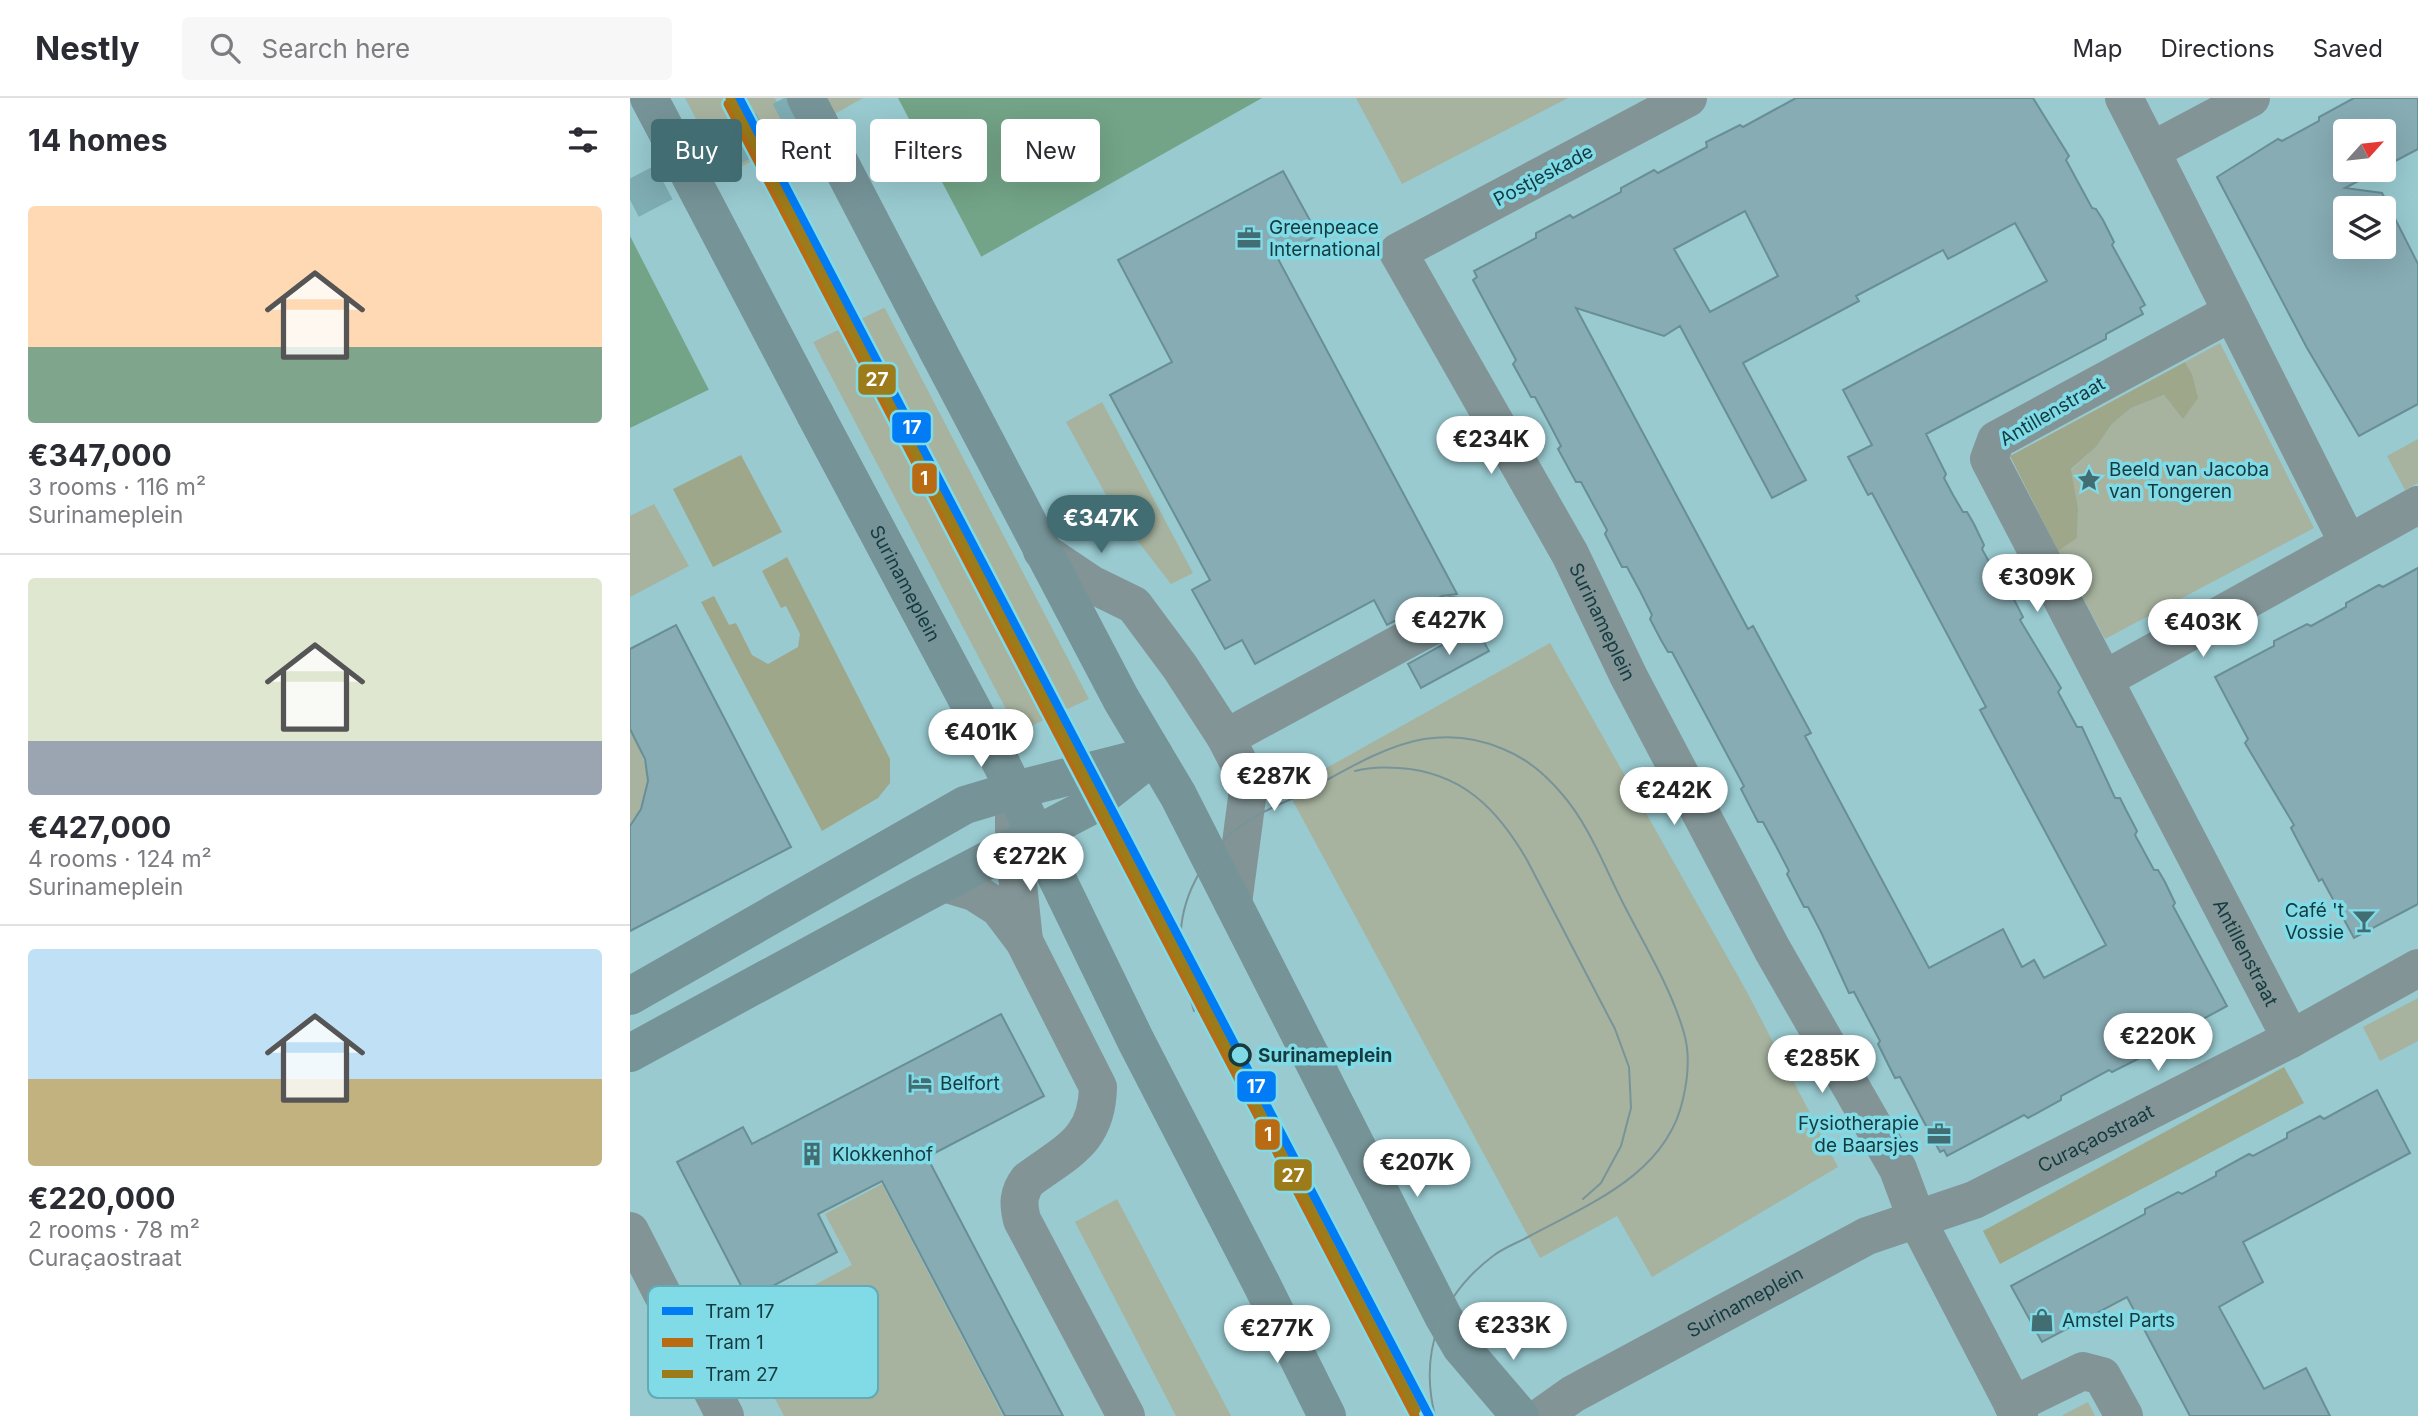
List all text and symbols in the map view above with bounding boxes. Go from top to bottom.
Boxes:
search box [182,17,672,80]
text: Nestly [35,28,140,68]
icon: search [206,29,244,67]
text: Search here [262,33,410,64]
text: Map [2073,34,2122,63]
text: Directions [2160,34,2275,63]
text: Saved [2313,34,2383,63]
chip: Buy [651,119,742,182]
chip: Rent [756,119,856,182]
chip: Filters [870,119,987,182]
chip: New [1001,119,1100,182]
north arrow [2333,119,2396,182]
map controls [2333,119,2396,259]
icon: filters [564,121,602,159]
text: 14 homes [28,122,167,158]
street label: Postjeskade [1490,140,1597,211]
button: layers [2333,196,2396,259]
place label: Greenpeace International [1269,216,1381,261]
office icon: Greenpeace International [1235,224,1263,252]
icon: home [252,252,378,378]
line badge: 27 [857,363,897,396]
text: 27 [865,368,889,391]
street label: Antillenstraat [1996,372,2109,451]
line badge: 17 [891,411,932,444]
text: 17 [902,416,922,439]
pin: €234K [1442,416,1540,476]
text: €234K [1452,425,1530,453]
text: €347,000 [28,437,172,473]
place label: Beeld van Jacoba van Tongeren [2109,458,2269,503]
line badge: 1 [911,462,938,495]
place icon: Beeld van Jacoba van Tongeren [2075,466,2103,494]
text: 1 [920,467,928,490]
text: 3 rooms · 116 m² [28,473,206,501]
pin: €347K [1052,496,1150,555]
text: Surinameplein [28,501,183,529]
text: €347K [1063,504,1139,532]
street label: Surinameplein [865,522,945,646]
pin: €309K [1988,554,2086,614]
street label: Surinameplein [1564,559,1640,685]
text: €309K [1998,563,2076,591]
pin: €427K [1400,598,1498,657]
pin: €403K [2154,600,2252,659]
text: €427K [1411,606,1487,634]
text: €403K [2164,608,2242,636]
icon: home [252,624,378,750]
pin: €401K [932,710,1030,769]
text: €401K [944,718,1018,746]
pin: €287K [1225,754,1323,813]
text: €287K [1236,762,1312,790]
pin: €242K [1625,768,1723,827]
text: €242K [1636,776,1712,804]
text: €427,000 [28,809,171,845]
pin: €272K [981,834,1079,893]
text: €272K [993,842,1067,870]
text: 4 rooms · 124 m² [28,845,212,873]
text: Surinameplein [28,873,183,901]
street label: Antillenstraat [2208,895,2283,1010]
place label: Café 't Vossie [2285,899,2344,944]
bar icon: Café 't Vossie [2350,907,2378,935]
icon: home [252,995,378,1121]
pin: €220K [2109,1014,2207,1073]
text: €220K [2120,1022,2196,1050]
pin: €285K [1773,1035,1871,1095]
marker: Surinameplein [1229,1044,1251,1066]
place label: Surinameplein [1258,1044,1392,1067]
text: €285K [1784,1044,1860,1072]
hotel icon: Belfort [906,1069,934,1097]
line badge: 17 [1236,1070,1277,1103]
place label: Belfort [940,1072,1000,1095]
text: 17 [1246,1075,1266,1098]
street label: Curaçaostraat [2034,1100,2158,1178]
place label: Fysiotherapie de Baarsjes [1798,1112,1919,1157]
line badge: 1 [1254,1118,1281,1151]
office icon: Fysiotherapie de Baarsjes [1925,1120,1953,1148]
text: 1 [1264,1123,1272,1146]
building icon: Klokkenhof [798,1140,826,1168]
pin: €207K [1368,1140,1466,1199]
place label: Klokkenhof [832,1143,933,1166]
text: €207K [1379,1148,1455,1176]
line badge: 27 [1273,1158,1313,1192]
text: 27 [1281,1164,1305,1187]
text: €220,000 [28,1180,176,1216]
text: 2 rooms · 78 m² [28,1216,200,1244]
text: Curaçaostraat [28,1244,182,1272]
street label: Surinameplein [1683,1262,1807,1343]
legend [648,1286,878,1398]
text: Tram 17 [705,1300,774,1323]
pin: €233K [1464,1302,1562,1362]
pin: €277K [1228,1306,1326,1365]
shop icon: Amstel Parts [2028,1306,2056,1334]
place label: Amstel Parts [2062,1309,2175,1332]
text: €233K [1475,1311,1551,1339]
text: €277K [1240,1314,1314,1342]
text: Tram 1 [705,1331,764,1354]
text: Tram 27 [705,1363,778,1386]

